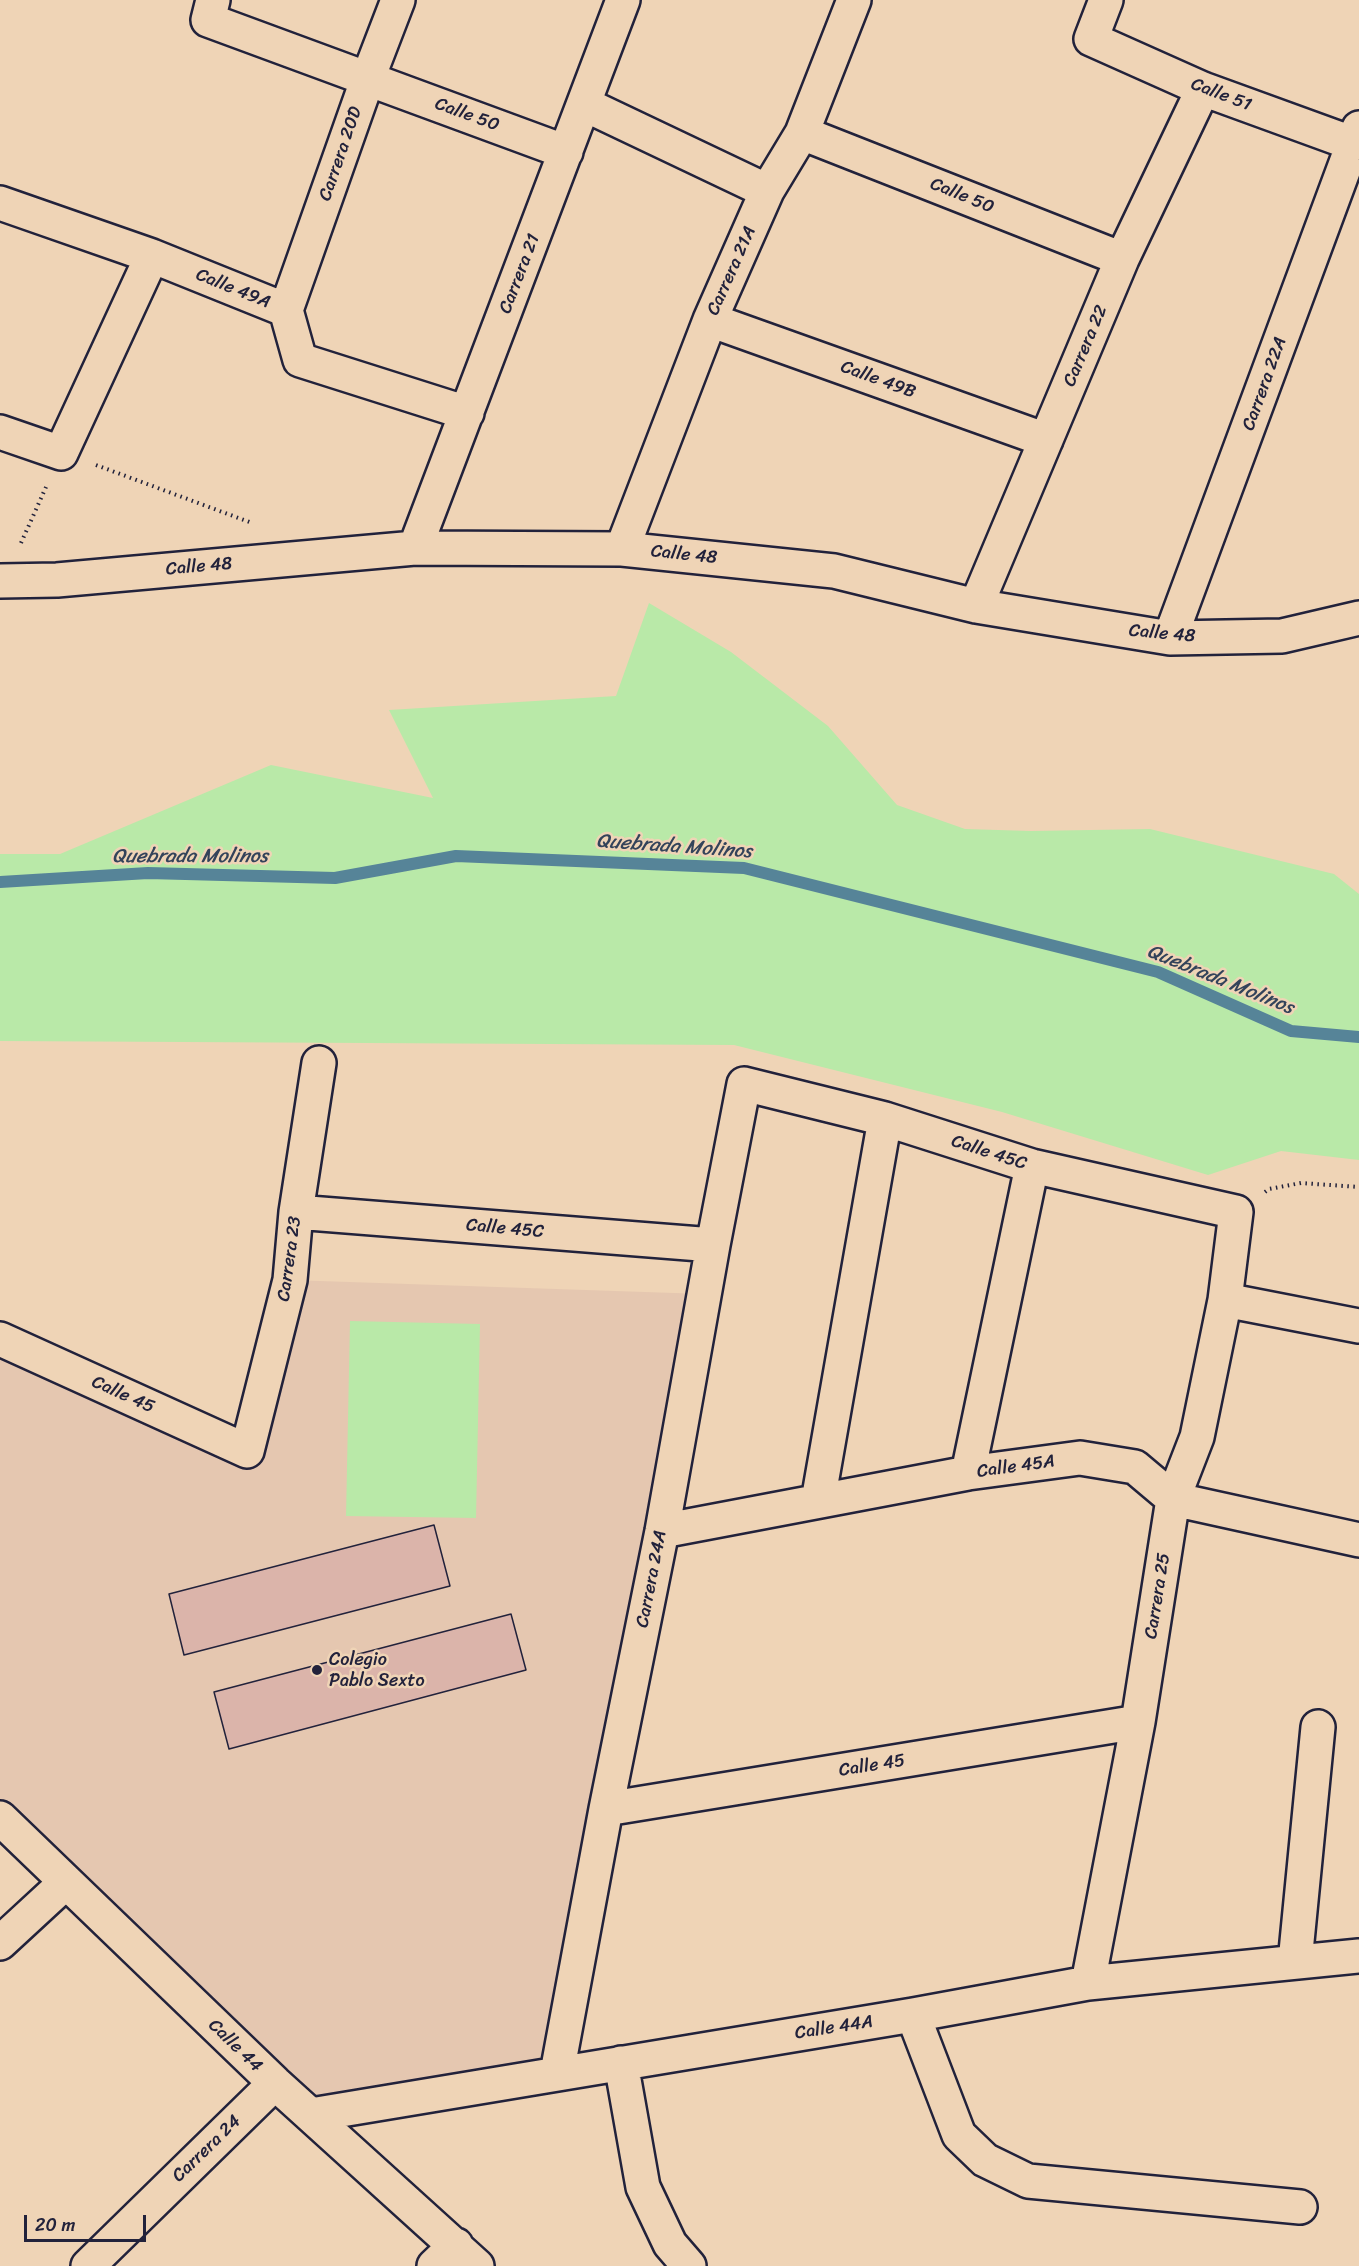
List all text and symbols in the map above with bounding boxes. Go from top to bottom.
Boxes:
street label: Calle 51 [1188,74,1254,116]
street label: Calle 50 [432,93,502,137]
street label: Carrera 20D [315,104,367,204]
street label: Calle 50 [927,173,997,219]
street label: Carrera 21A [703,223,761,319]
street label: Carrera 21 [495,231,545,317]
street label: Calle 49A [193,264,273,314]
street label: Carrera 22 [1059,302,1113,390]
street label: Carrera 22A [1238,334,1292,434]
street label: Calle 49B [838,356,918,404]
street label: Calle 48 [650,541,718,569]
street label: Calle 48 [165,553,233,581]
street label: Calle 48 [1128,620,1196,648]
water label: Quebrada Molinos [596,830,752,864]
water label: Quebrada Molinos [112,845,268,869]
water label: Quebrada Molinos [1143,940,1297,1020]
street label: Calle 45C [949,1131,1029,1175]
street label: Carrera 23 [273,1215,307,1303]
street label: Calle 45C [465,1215,545,1243]
street label: Calle 45 [88,1372,158,1418]
street label: Calle 45A [976,1451,1056,1483]
street label: Carrera 24A [632,1528,672,1630]
street label: Carrera 25 [1141,1551,1175,1641]
place label: Colegio Pablo Sexto [329,1649,425,1692]
marker: Colegio Pablo Sexto [310,1663,324,1677]
street label: Calle 45 [837,1750,907,1782]
street label: Calle 44A [793,2011,875,2045]
street label: Calle 44 [203,2015,267,2077]
street label: Carrera 24 [168,2111,246,2187]
scale bar [27,2203,148,2241]
text: 20 m [35,2209,75,2241]

